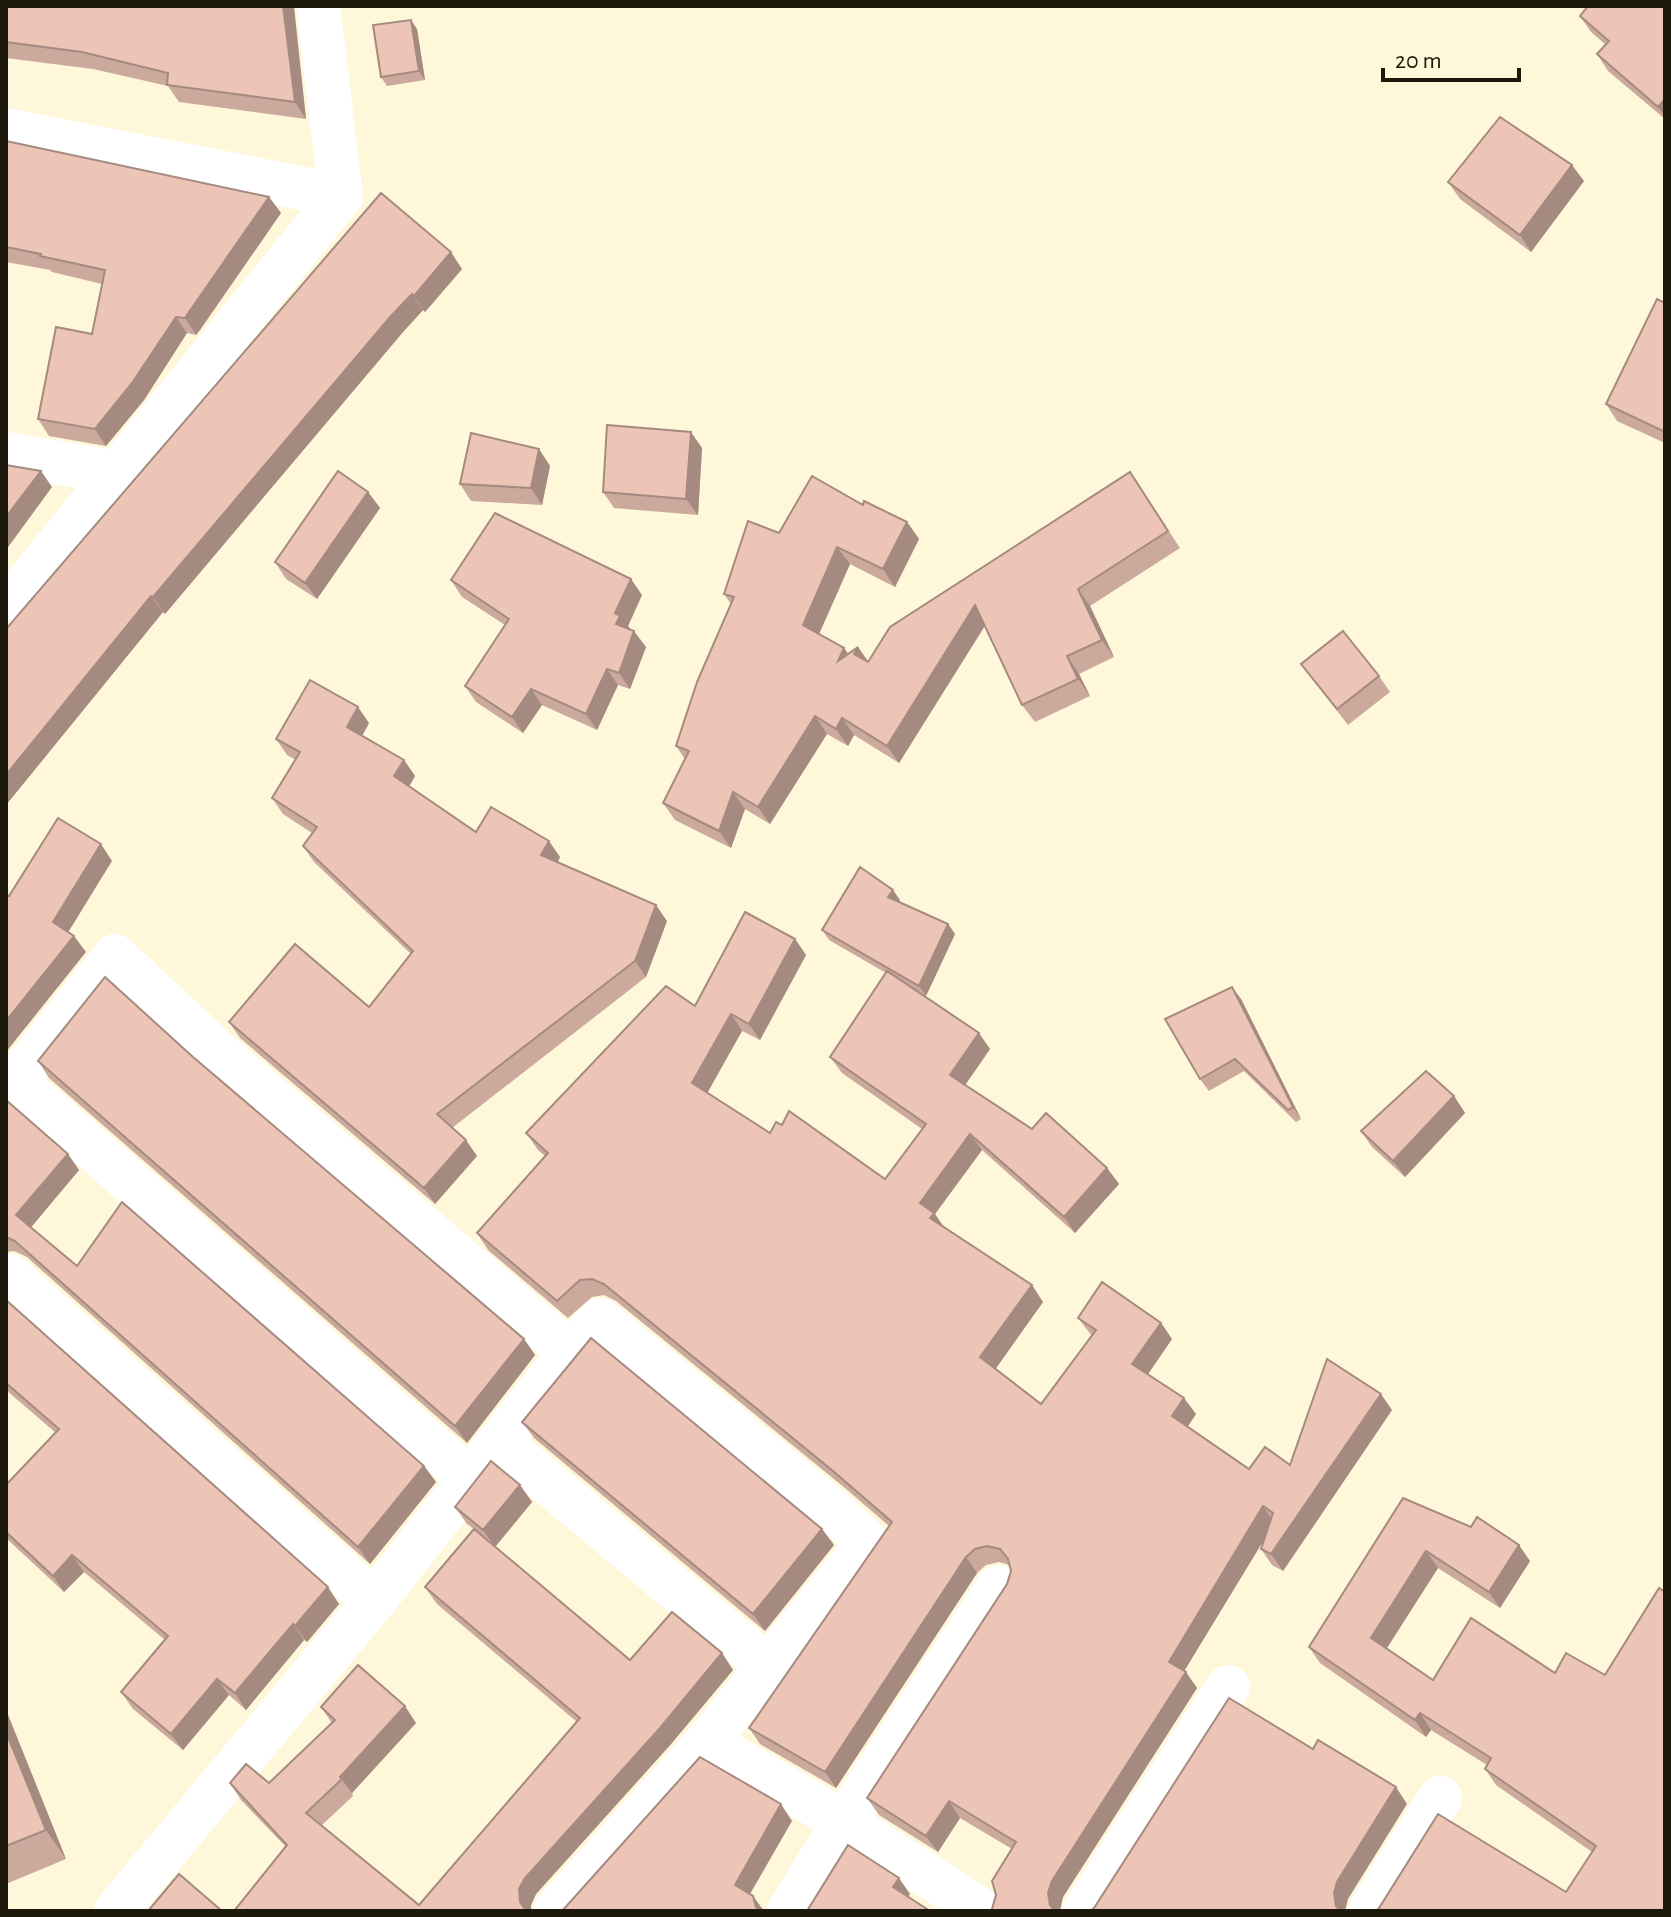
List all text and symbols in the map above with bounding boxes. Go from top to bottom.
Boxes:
scale bar [1383,32,1519,82]
text: 20 m [1395,49,1442,73]

